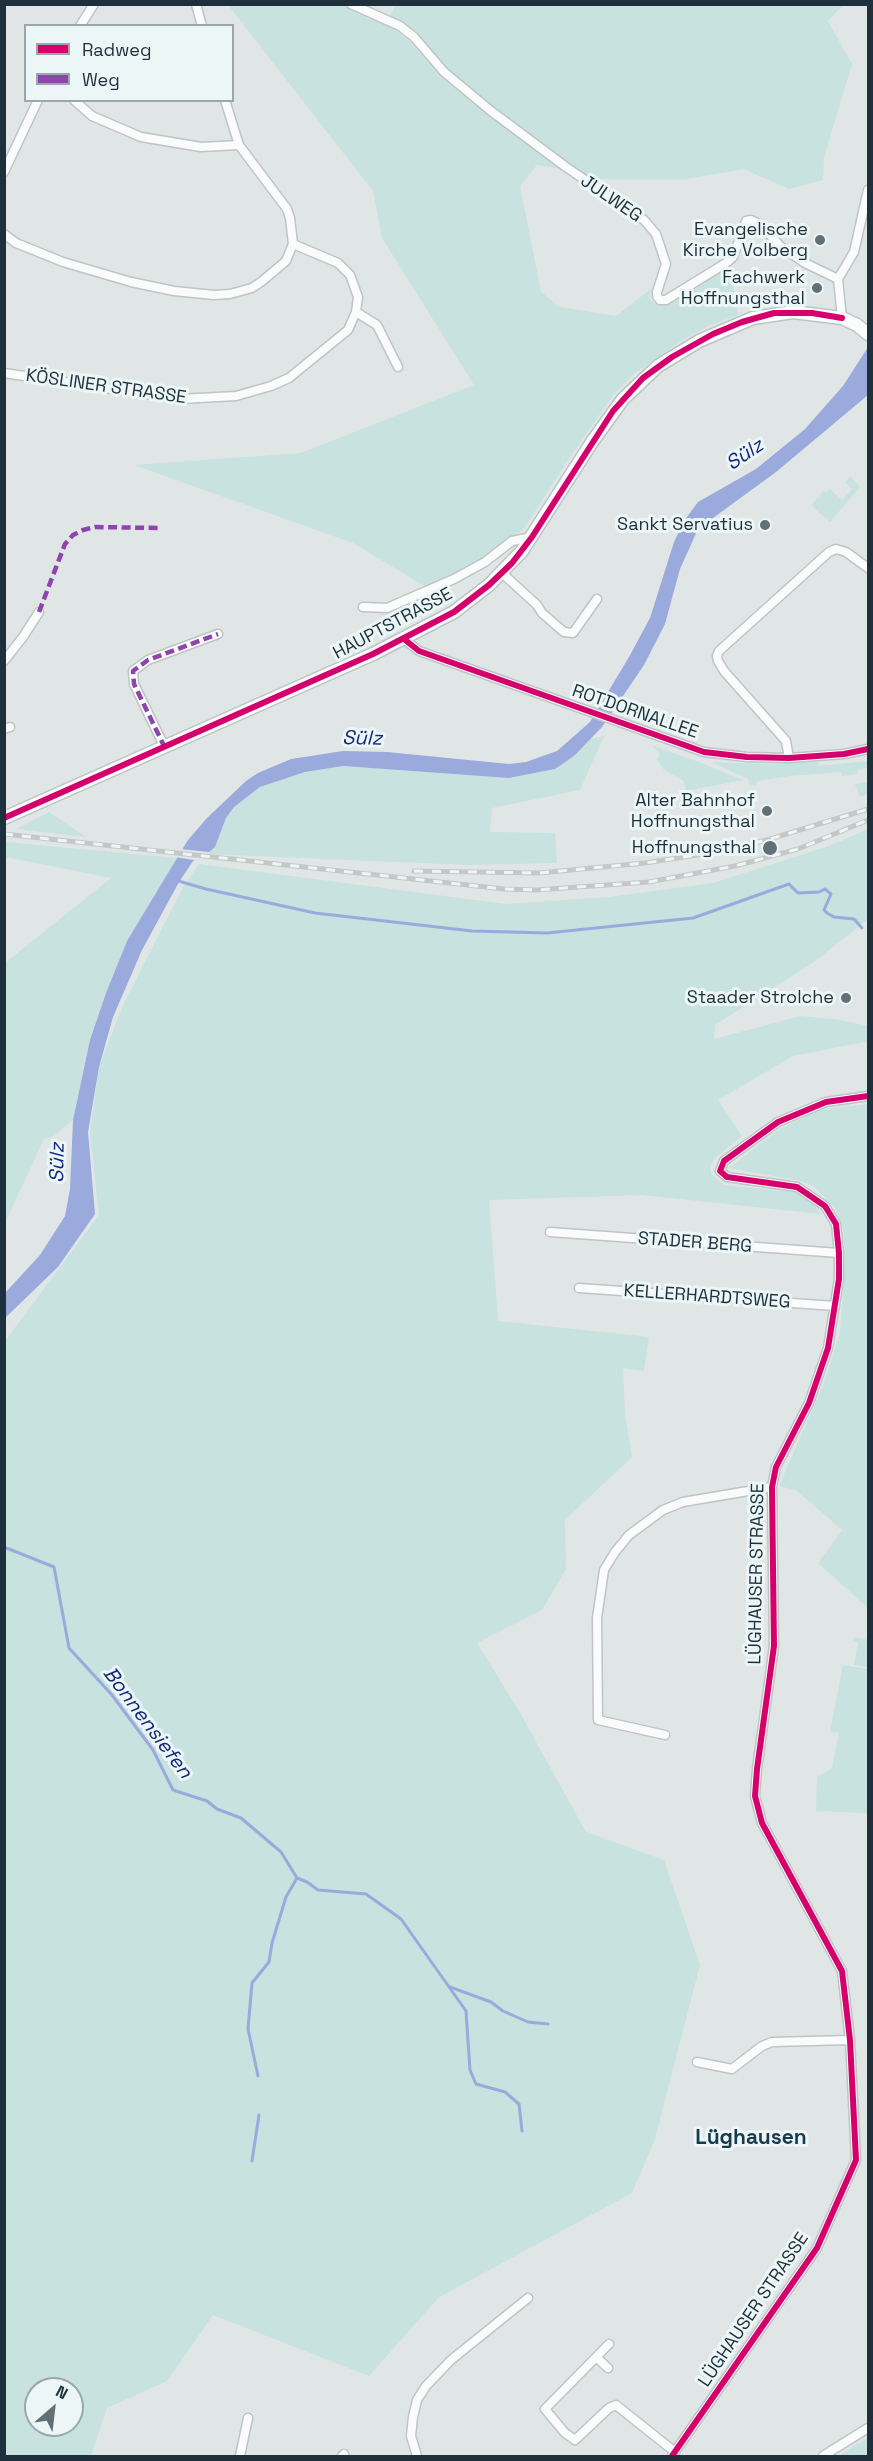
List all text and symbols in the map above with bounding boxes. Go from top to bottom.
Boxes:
legend [24,24,234,102]
text: Radweg [82,38,152,61]
text: Weg [82,68,120,91]
street label: JULWEG [576,171,646,227]
place label: Evangelische Kirche Volberg [683,219,808,262]
marker: Evangelische Kirche Volberg [813,233,827,247]
place label: Fachwerk Hoffnungsthal [681,267,805,310]
marker: Fachwerk Hoffnungsthal [810,281,824,295]
street label: KÖSLINER STRASSE [24,365,188,409]
water label: Sülz [722,434,768,476]
place label: Sankt Servatius [617,514,753,536]
marker: Sankt Servatius [758,518,772,532]
street label: HAUPTSTRASSE [330,584,456,664]
street label: ROTDORNALLEE [569,680,701,744]
water label: Sülz [342,727,382,751]
place label: Alter Bahnhof Hoffnungsthal [631,790,755,832]
marker: Alter Bahnhof Hoffnungsthal [760,804,774,818]
place label: Hoffnungsthal [632,837,756,859]
marker: Hoffnungsthal [761,839,779,857]
place label: Staader Strolche [687,987,834,1009]
marker: Staader Strolche [839,991,853,1005]
water label: Sülz [46,1143,70,1183]
street label: STADER BERG [637,1228,753,1258]
street label: KELLERHARDTSWEG [623,1280,791,1314]
street label: LÜGHAUSER STRASSE [745,1483,769,1665]
water label: Bonnensiefen [97,1662,197,1784]
district label: Lüghausen [695,2125,807,2151]
street label: LÜGHAUSER STRASSE [694,2229,814,2391]
north arrow [24,2377,84,2437]
text: N [52,2381,71,2404]

